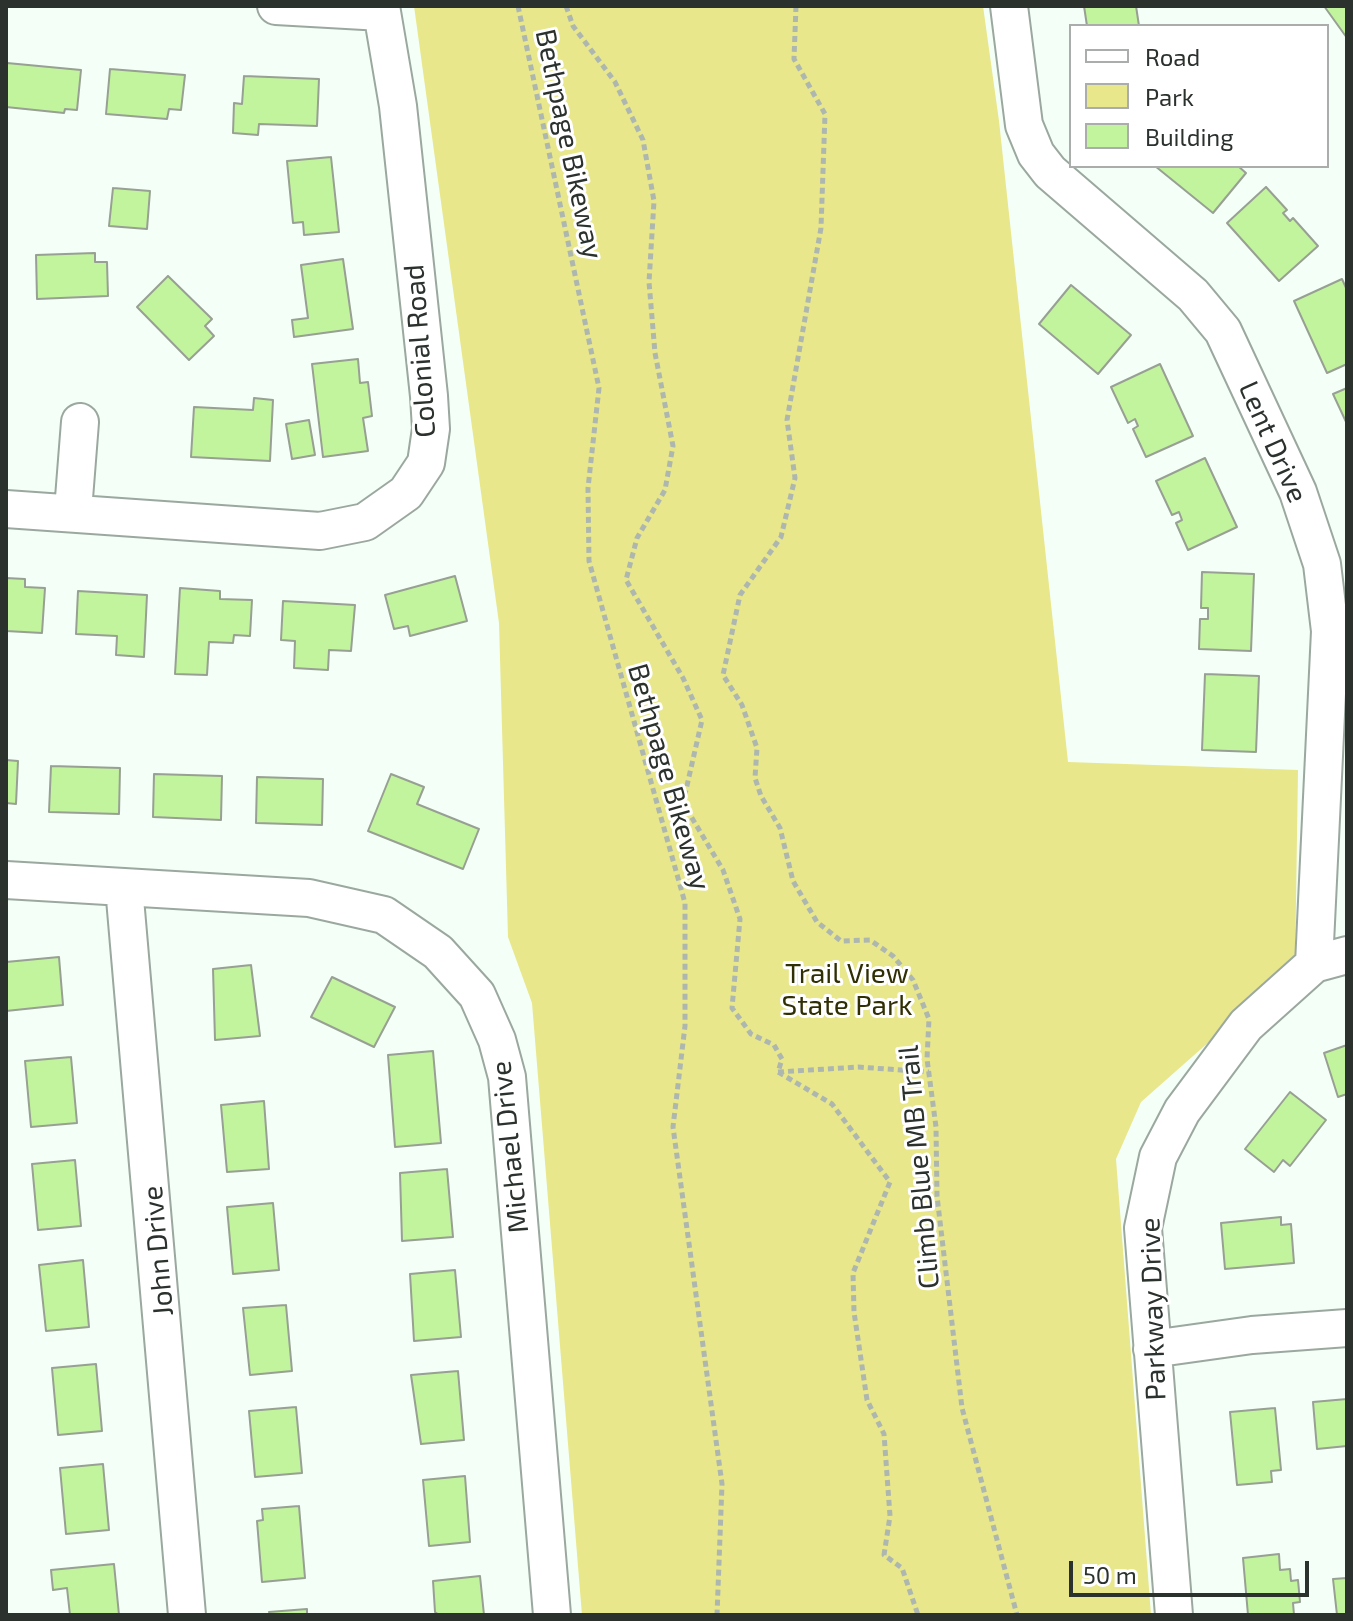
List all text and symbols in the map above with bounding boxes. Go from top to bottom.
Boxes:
legend [1069,24,1329,168]
street label: Bethpage Bikeway [528,26,610,262]
text: Road [1145,42,1200,71]
text: Park [1145,82,1194,111]
text: Building [1145,122,1234,151]
street label: Colonial Road [397,263,443,439]
street label: Lent Drive [1231,376,1315,508]
street label: Bethpage Bikeway [621,660,717,894]
park label: Trail View State Park [782,957,912,1023]
street label: Climb Blue MB Trail [892,1044,946,1290]
street label: Michael Drive [484,1059,536,1235]
street label: John Drive [136,1184,180,1318]
street label: Parkway Drive [1133,1217,1173,1401]
scale bar [1073,1545,1313,1595]
text: 50 m [1083,1560,1137,1589]

